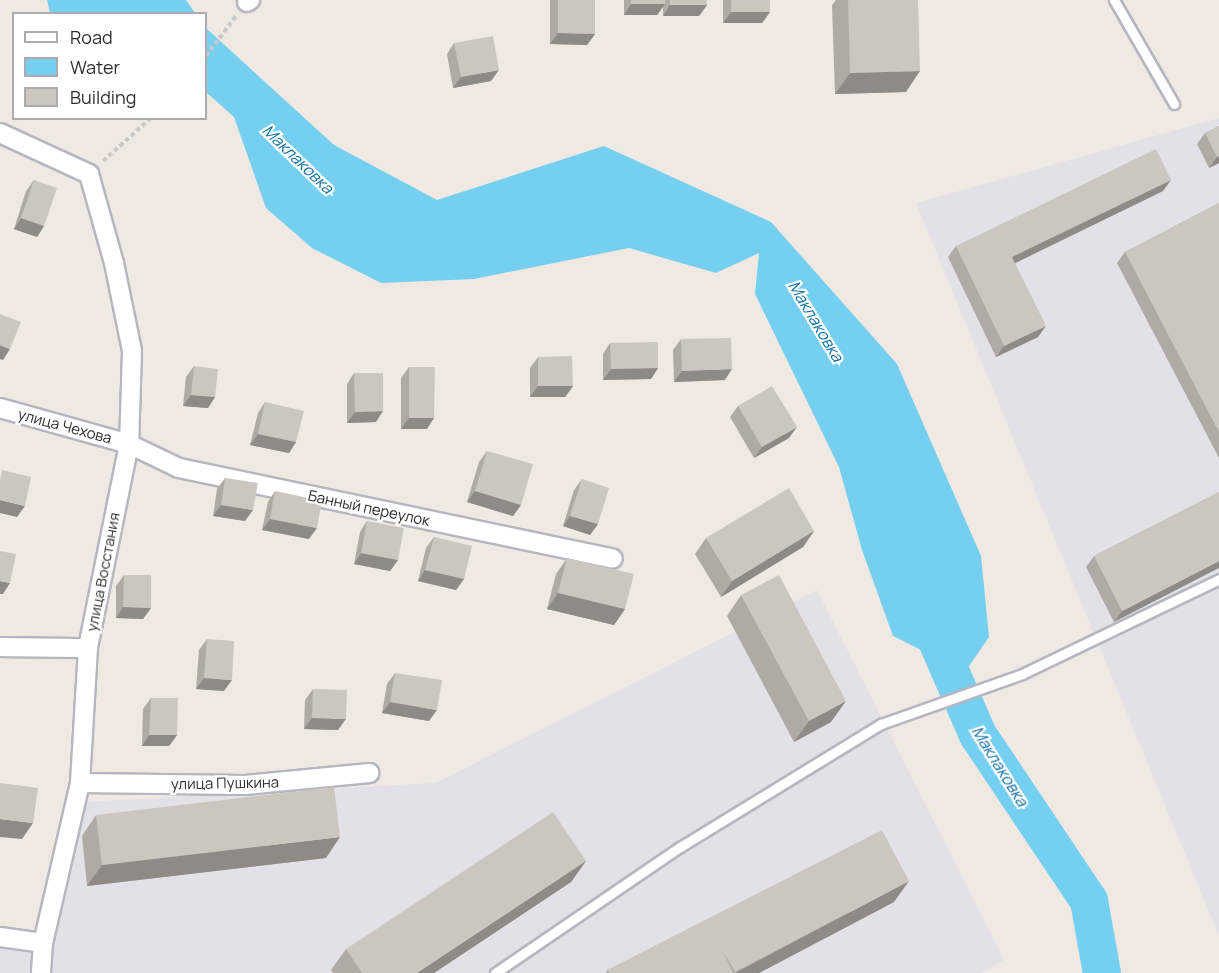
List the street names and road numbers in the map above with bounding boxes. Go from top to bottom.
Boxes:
street label: улица Чехова [16,405,114,447]
street label: Банный переулок [306,486,432,530]
street label: улица Восстания [83,511,123,633]
street label: улица Пушкина [171,773,279,793]

